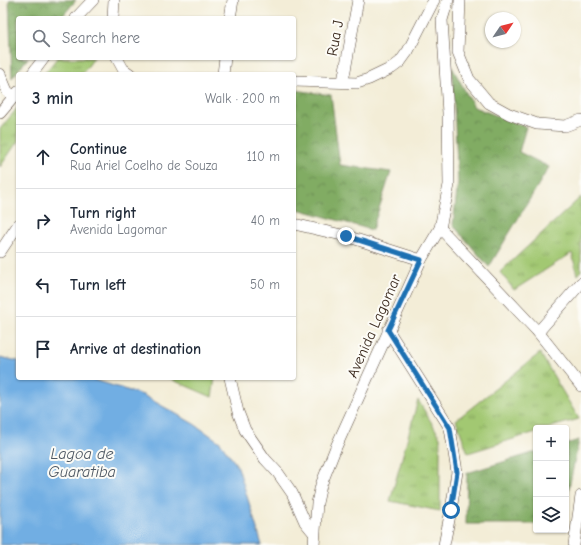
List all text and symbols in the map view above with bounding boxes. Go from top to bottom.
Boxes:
north arrow [485,12,521,48]
search box [16,16,296,60]
street label: Rua J [323,18,347,57]
icon: search [30,27,52,49]
text: Search here [62,29,140,47]
text: 3 min [32,89,73,108]
text: Walk · 200 m [205,91,280,106]
text: Continue [70,140,127,158]
icon: ahead [32,146,54,168]
text: 110 m [247,149,280,164]
text: Rua Ariel Coelho de Souza [70,158,218,173]
text: Turn right [70,204,136,222]
icon: right [32,210,54,232]
text: 40 m [251,213,280,228]
text: Avenida Lagomar [70,222,167,237]
route end [337,227,355,245]
street label: Avenida Lagomar [343,271,405,381]
icon: left [32,274,54,296]
text: Turn left [70,276,126,294]
text: 50 m [250,277,280,292]
icon: arrive [32,338,54,360]
text: Arrive at destination [70,340,201,358]
map controls [533,425,569,533]
button: + [533,425,569,461]
water label: Lagoa de Guaratiba [48,445,116,481]
button: − [533,461,569,497]
button: layers [533,497,569,533]
route start [442,501,460,519]

